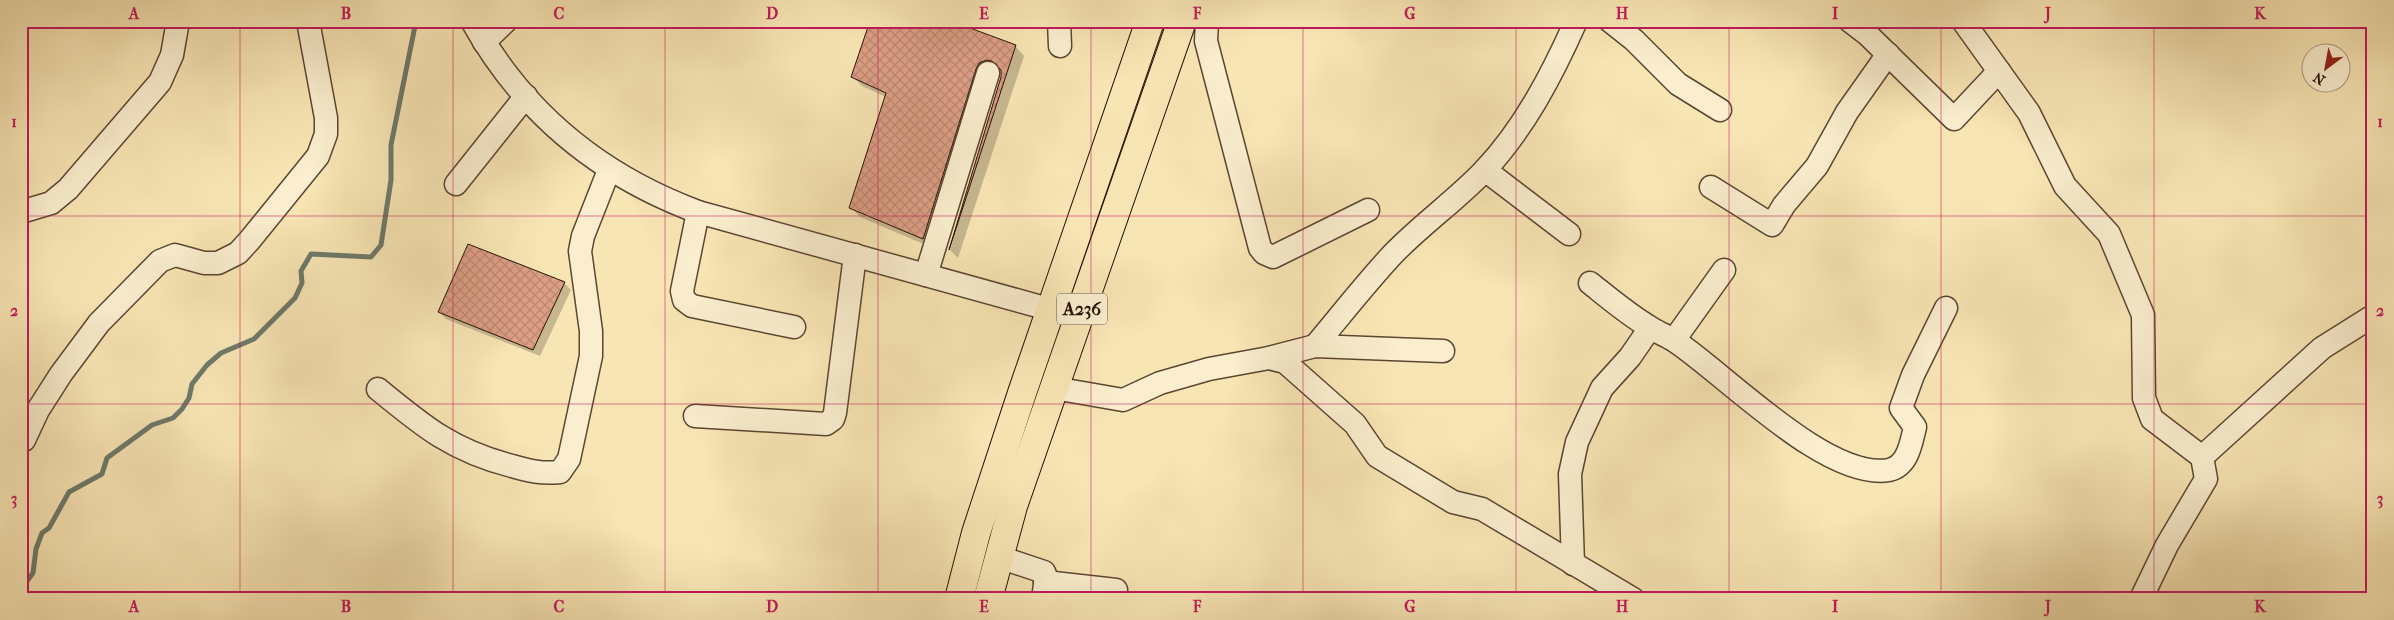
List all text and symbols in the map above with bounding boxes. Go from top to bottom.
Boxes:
text: A [128,4,140,23]
text: B [341,4,351,23]
text: C [554,4,565,23]
text: D [766,4,778,23]
text: E [979,4,989,23]
text: F [1192,4,1202,23]
text: G [1404,4,1416,23]
text: H [1616,4,1629,23]
text: I [1832,4,1839,23]
text: J [2043,4,2051,24]
text: K [2254,4,2267,23]
north arrow [2302,42,2352,92]
text: N [2310,68,2328,89]
text: 1 [11,112,17,131]
text: 1 [2377,112,2383,131]
road number: A236 [1057,294,1107,324]
text: 2 [10,301,18,320]
text: 2 [2376,301,2384,320]
text: 3 [11,489,17,509]
text: 3 [2377,489,2383,509]
text: A [128,597,140,616]
text: B [341,597,351,616]
text: C [554,597,565,616]
text: D [766,597,778,616]
text: E [979,597,989,616]
text: F [1192,597,1202,616]
text: G [1404,597,1416,616]
text: H [1616,597,1629,616]
text: I [1832,597,1839,616]
text: J [2043,597,2051,617]
text: K [2254,597,2267,616]

